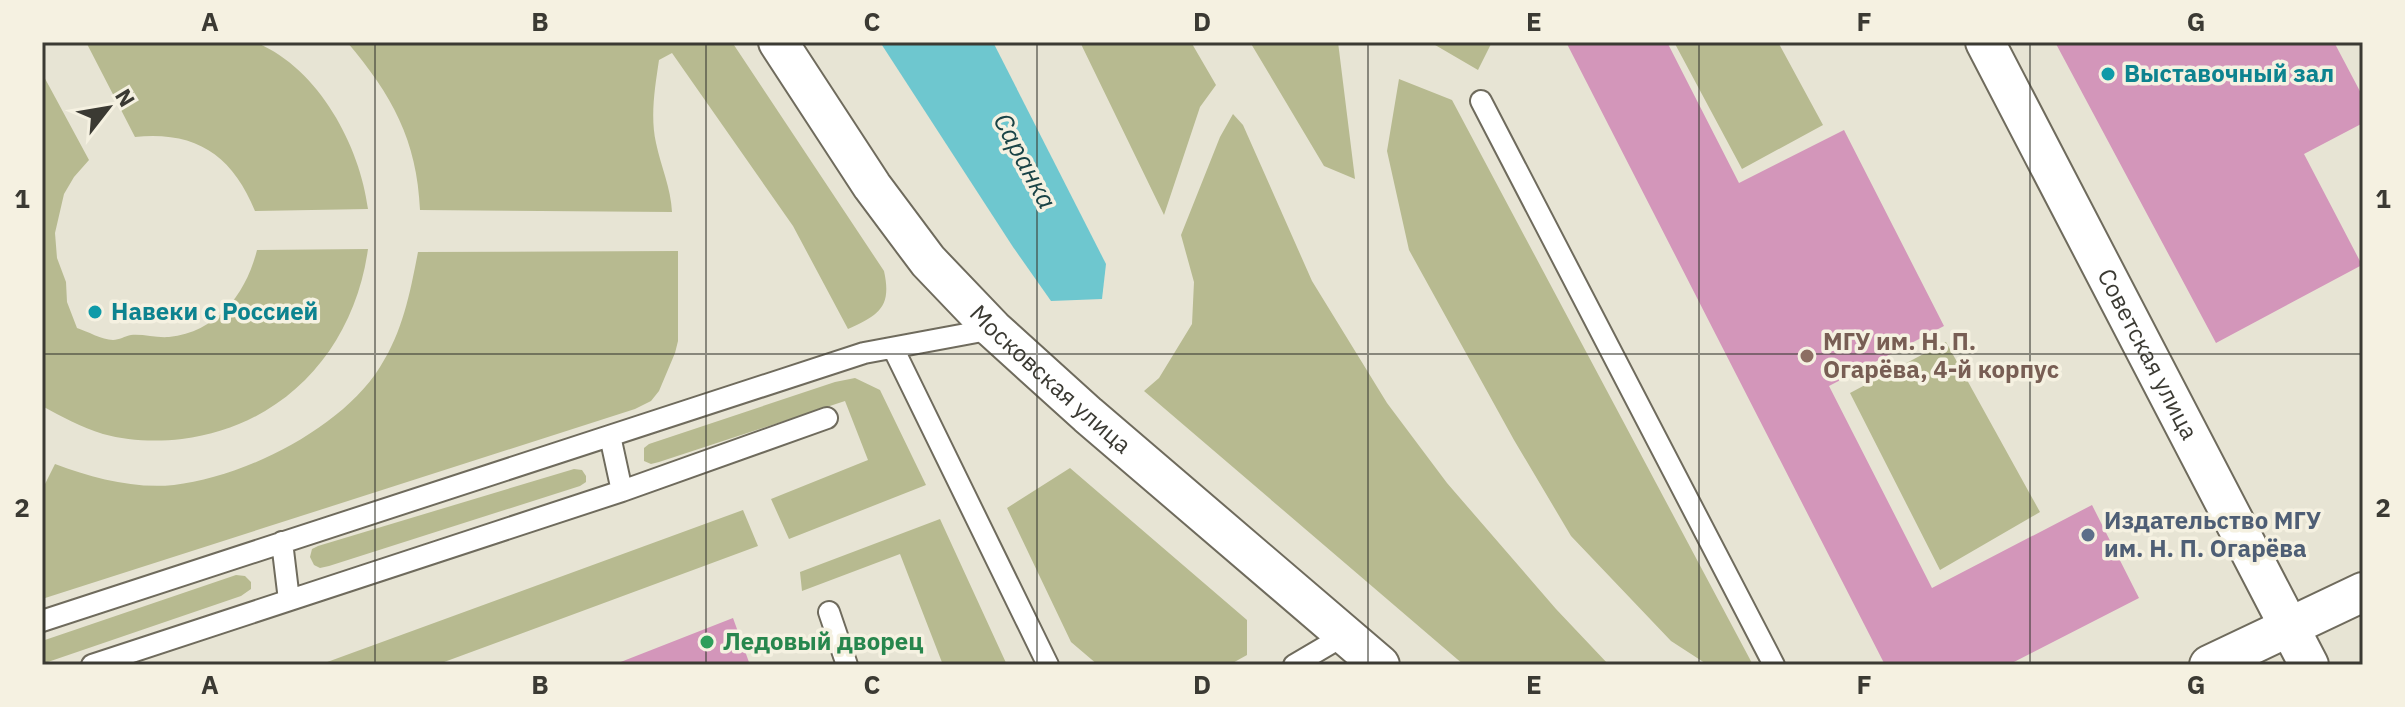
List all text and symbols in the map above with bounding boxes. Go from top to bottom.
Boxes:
text: A [201,4,219,38]
text: B [531,4,549,38]
text: C [864,4,881,38]
text: D [1193,4,1211,38]
text: E [1526,4,1542,38]
text: F [1856,4,1872,38]
text: G [2187,4,2205,38]
place label: Выставочный зал [2124,57,2334,89]
marker: Выставочный зал [2099,65,2117,83]
north arrow [68,68,148,148]
text: N [109,83,142,112]
water label: Саранка [987,107,1065,214]
text: 1 [14,181,30,215]
text: 1 [2375,181,2391,215]
street label: Советская улица [2091,263,2206,445]
place label: Навеки с Россией [111,295,318,327]
street label: Московская улица [963,297,1139,460]
marker: Навеки с Россией [86,303,104,321]
place label: МГУ им. Н. П. Огарёва, 4-й корпус [1823,325,2059,385]
marker: МГУ им. Н. П. Огарёва, 4-й корпус [1798,347,1816,365]
text: 2 [14,490,30,524]
text: 2 [2375,490,2391,524]
place label: Издательство МГУ им. Н. П. Огарёва [2104,504,2321,564]
marker: Издательство МГУ им. Н. П. Огарёва [2079,526,2097,544]
place label: Ледовый дворец [723,625,923,657]
marker: Ледовый дворец [698,633,716,651]
text: A [201,667,219,701]
text: B [531,667,549,701]
text: C [864,667,881,701]
text: D [1193,667,1211,701]
text: E [1526,667,1542,701]
text: F [1856,667,1872,701]
text: G [2187,667,2205,701]

